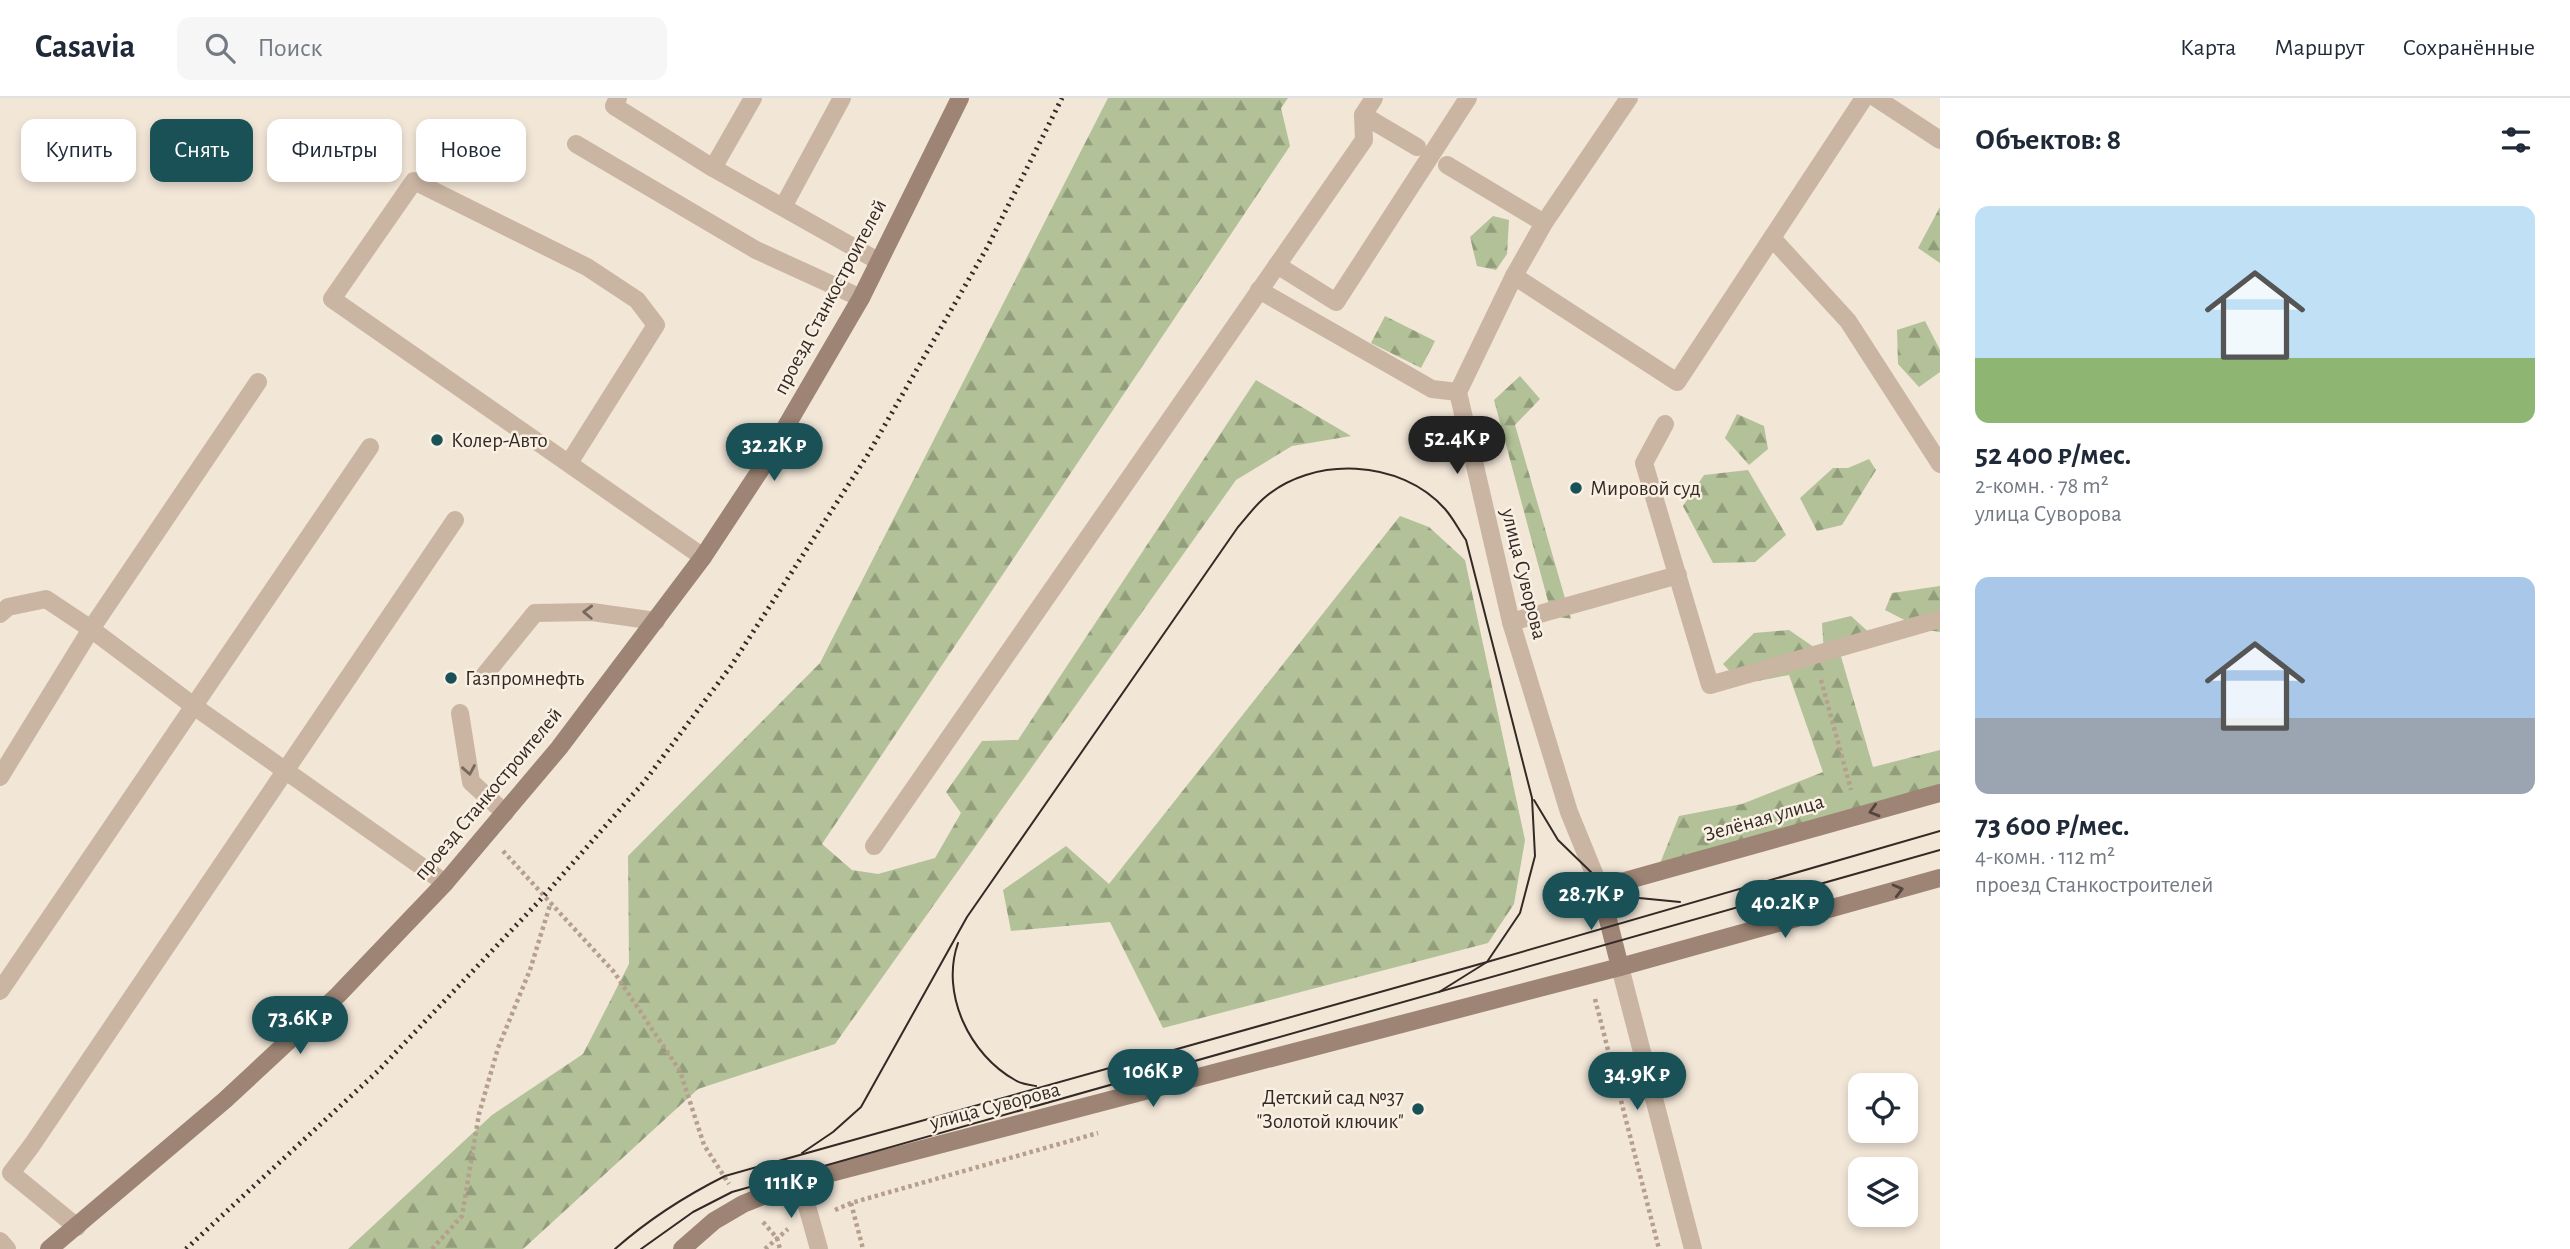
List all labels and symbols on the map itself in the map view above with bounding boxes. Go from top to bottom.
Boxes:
street label: проезд Станкостроителей [770,196,890,398]
pin: 52.4K ₽ [1392,416,1522,476]
pin: 32.2K ₽ [709,424,839,483]
place label: Колер-Авто [451,430,548,451]
marker: Колер-Авто [429,432,445,448]
place label: Мировой суд [1590,478,1701,499]
marker: Мировой суд [1568,480,1584,496]
street label: улица Суворова [1497,506,1550,642]
one-way arrow [583,605,594,620]
place label: Газпромнефть [465,668,584,689]
marker: Газпромнефть [443,670,459,686]
street label: проезд Станкостроителей [410,704,566,884]
one-way arrow [461,764,476,776]
street label: Зелёная улица [1702,791,1827,845]
one-way arrow [1868,803,1880,817]
pin: 28.7K ₽ [1526,872,1656,932]
pin: 40.2K ₽ [1720,880,1850,940]
one-way arrow [1892,883,1904,898]
pin: 73.6K ₽ [235,996,365,1056]
pin: 106K ₽ [1096,1049,1210,1109]
pin: 34.9K ₽ [1572,1052,1702,1112]
street label: улица Суворова [927,1078,1063,1134]
place label: Детский сад №37 "Золотой ключик" [1256,1087,1404,1132]
marker: Детский сад №37 "Золотой ключик" [1410,1101,1426,1117]
pin: 111K ₽ [734,1160,848,1220]

